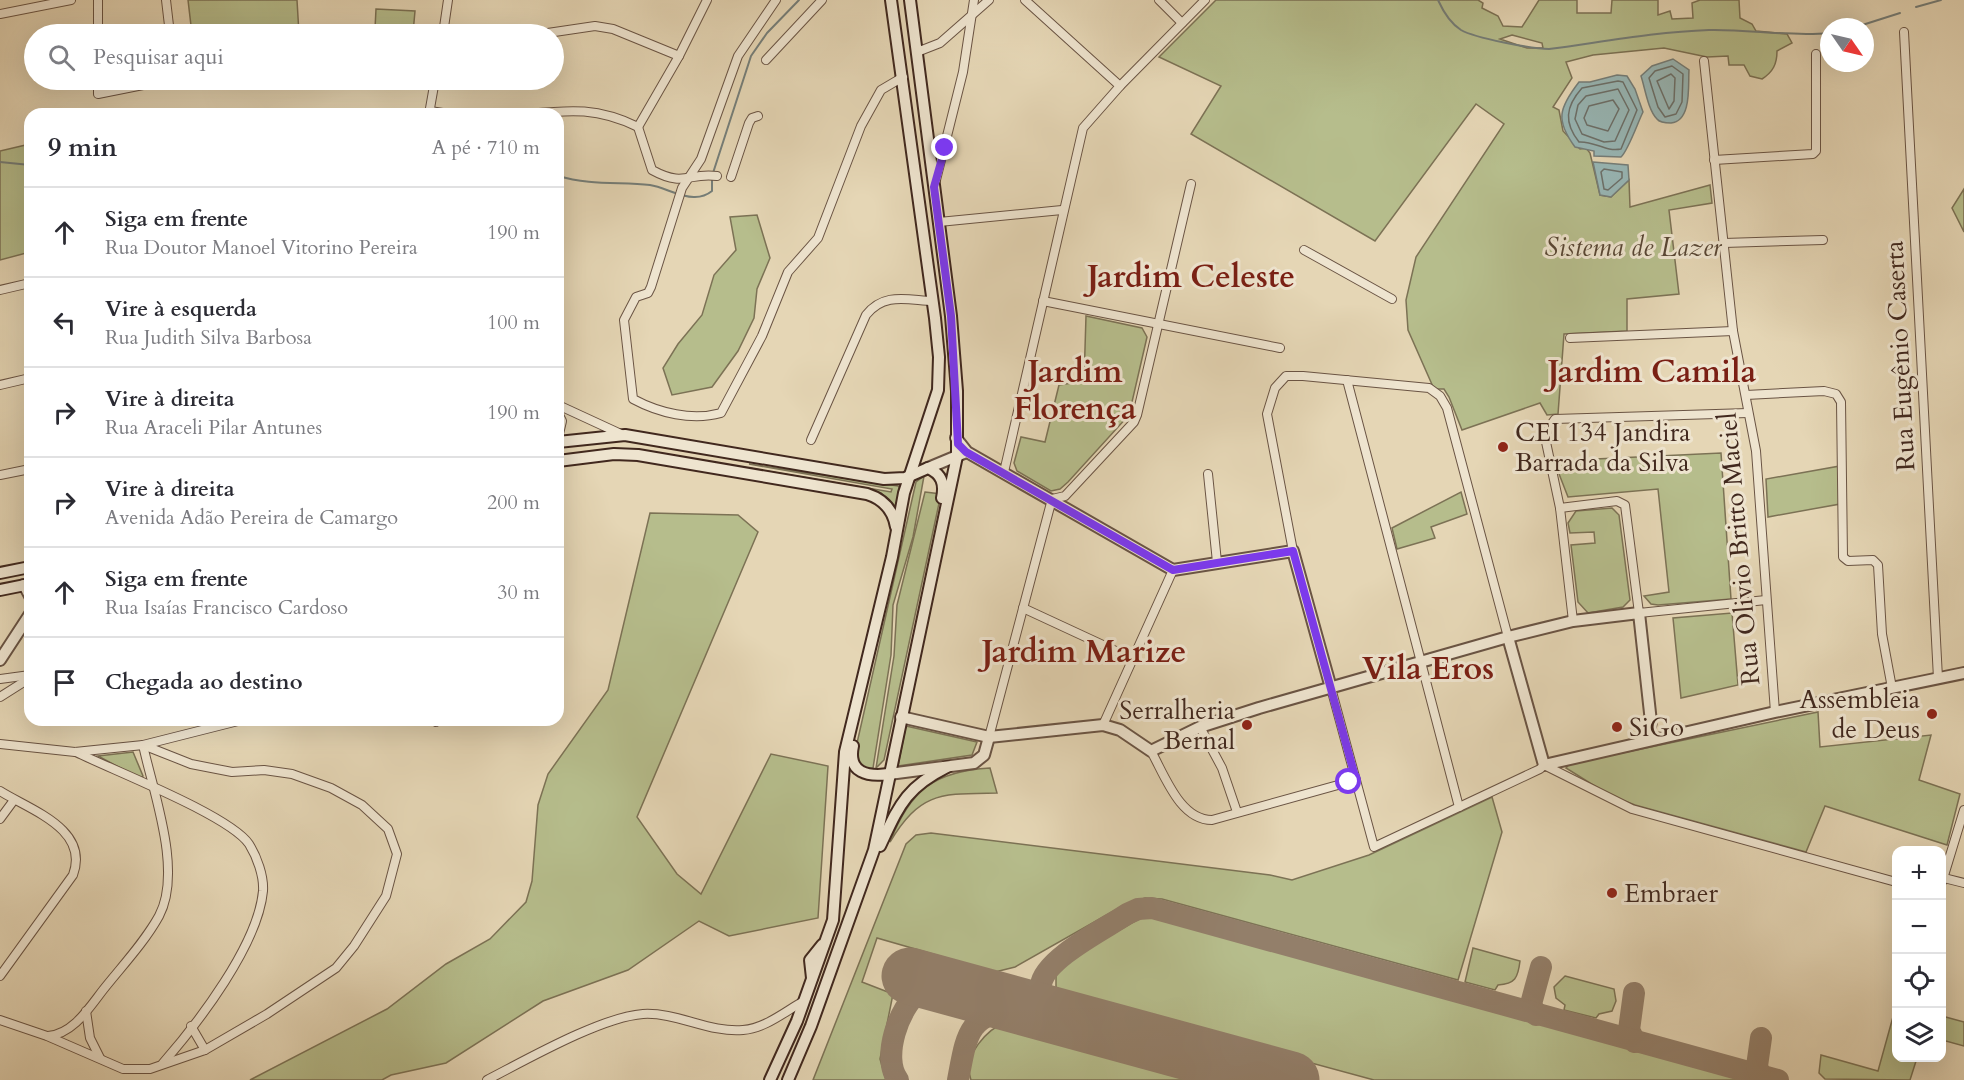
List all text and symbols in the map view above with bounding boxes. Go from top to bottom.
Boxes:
north arrow [1820,18,1874,72]
search box [24,24,564,90]
icon: search [45,41,78,74]
text: Pesquisar aqui [93,42,224,72]
text: 9 min [48,130,117,165]
text: A pé · 710 m [432,134,540,161]
route end [931,134,957,160]
text: Siga em frente [105,204,248,234]
icon: ahead [48,216,81,249]
text: 190 m [487,219,540,246]
park label: Sistema de Lazer [1544,230,1723,265]
text: Rua Doutor Manoel Vitorino Pereira [105,234,418,261]
street label: Rua Eugênio Caserta [1876,240,1924,472]
district label: Jardim Celeste [1083,255,1295,299]
text: Vire à esquerda [105,294,257,324]
icon: left [48,306,81,339]
text: 100 m [487,309,540,336]
text: Rua Judith Silva Barbosa [105,324,312,351]
district label: Jardim Florença [1013,350,1137,431]
district label: Jardim Camila [1544,350,1757,394]
text: Vire à direita [105,384,235,414]
icon: right [48,396,81,429]
text: 190 m [487,399,540,426]
street label: Rua Olivio Britto Maciel [1710,411,1768,687]
text: Rua Araceli Pilar Antunes [105,414,322,441]
place label: CEI 134 Jandira Barrada da Silva [1515,415,1690,480]
marker: CEI 134 Jandira Barrada da Silva [1496,440,1510,454]
text: Vire à direita [105,474,235,504]
icon: right [48,486,81,519]
text: 200 m [487,489,540,516]
text: Avenida Adão Pereira de Camargo [105,504,398,531]
text: Siga em frente [105,564,248,594]
icon: ahead [48,576,81,609]
text: 30 m [497,579,540,606]
text: Rua Isaías Francisco Cardoso [105,594,348,621]
district label: Jardim Marize [978,630,1186,674]
district label: Vila Eros [1362,647,1494,691]
icon: arrive [48,666,81,699]
text: Chegada ao destino [105,667,303,697]
place label: Assembleia de Deus [1799,682,1920,747]
place label: Serralheria Bernal [1119,693,1235,758]
marker: Assembleia de Deus [1925,707,1939,721]
place label: SiGo [1629,710,1684,745]
marker: Serralheria Bernal [1240,718,1254,732]
marker: SiGo [1610,720,1624,734]
route start [1335,768,1361,794]
map controls [1892,846,1946,1062]
button: + [1892,846,1946,900]
place label: Embraer [1624,876,1719,911]
marker: Embraer [1605,886,1619,900]
button: − [1892,900,1946,954]
button: locate [1892,954,1946,1008]
button: layers [1892,1008,1946,1062]

